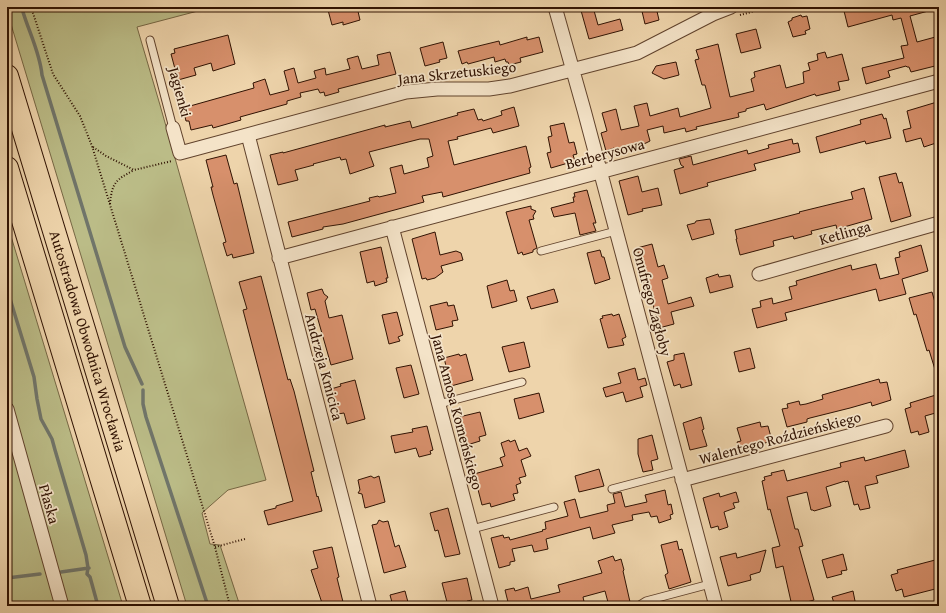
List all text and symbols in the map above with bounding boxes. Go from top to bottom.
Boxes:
street label: Jana Skrzetuskiego [395,56,517,89]
street label: Jagienki [163,63,197,119]
street label: Berberysowa [563,133,647,174]
street label: Ketlinga [817,215,873,250]
street label: Autostradowa Obwodnica Wrocławia [45,228,131,454]
street label: Onufrego Zagłoby [628,245,677,359]
street label: Andrzeja Kmicica [300,311,349,423]
street label: Jana Amosa Komeńskiego [426,330,488,492]
street label: Walentego Roździeńskiego [697,406,863,469]
street label: Płaska [34,482,65,526]

